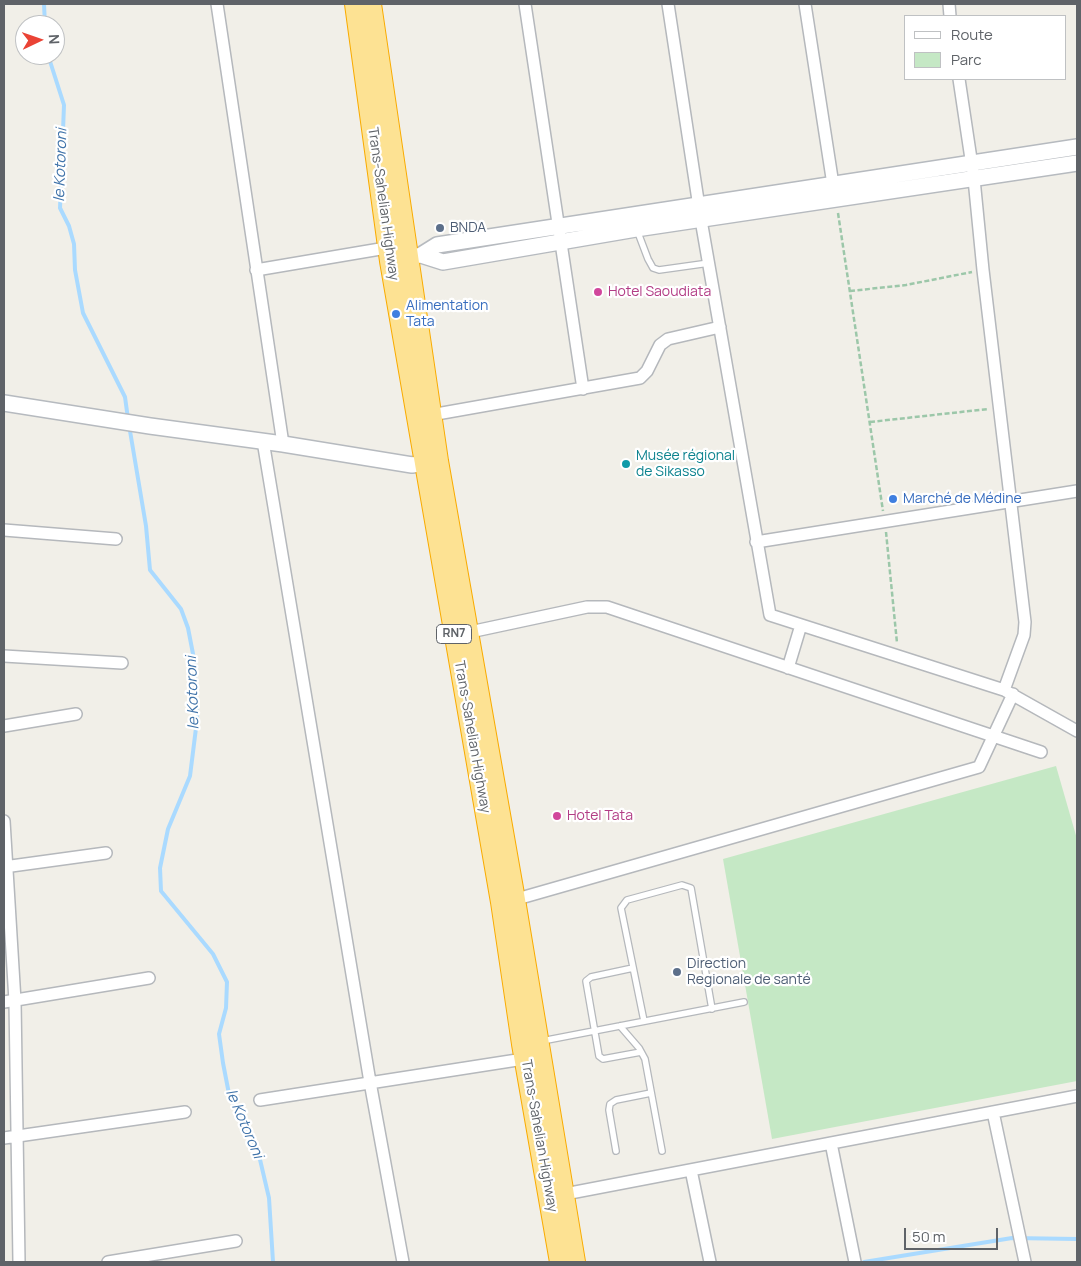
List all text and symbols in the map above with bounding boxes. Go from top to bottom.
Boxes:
north arrow [15,15,65,65]
legend [904,15,1066,80]
text: Route [951,24,993,45]
text: N [45,34,64,45]
text: Parc [951,49,982,70]
street label: Trans-Sahelian Highway [364,126,402,282]
water label: le Kotoroni [51,128,71,202]
place label: BNDA [450,220,486,236]
marker: BNDA [434,222,446,234]
place label: Hotel Saoudiata [608,284,711,300]
marker: Hotel Saoudiata [592,286,604,298]
place label: Alimentation Tata [406,298,488,331]
marker: Alimentation Tata [390,308,402,320]
place label: Musée régional de Sikasso [636,448,735,481]
marker: Musée régional de Sikasso [620,458,632,470]
place label: Marché de Médine [903,491,1022,507]
marker: Marché de Médine [887,493,899,505]
road number: RN7 [436,624,472,644]
water label: le Kotoroni [183,656,203,730]
street label: Trans-Sahelian Highway [450,659,494,815]
place label: Hotel Tata [567,808,633,824]
marker: Hotel Tata [551,810,563,822]
place label: Direction Regionale de santé [687,956,811,989]
marker: Direction Regionale de santé [671,966,683,978]
street label: Trans-Sahelian Highway [517,1058,561,1214]
water label: le Kotoroni [221,1087,267,1161]
scale bar [906,1218,1000,1250]
text: 50 m [912,1226,946,1247]

